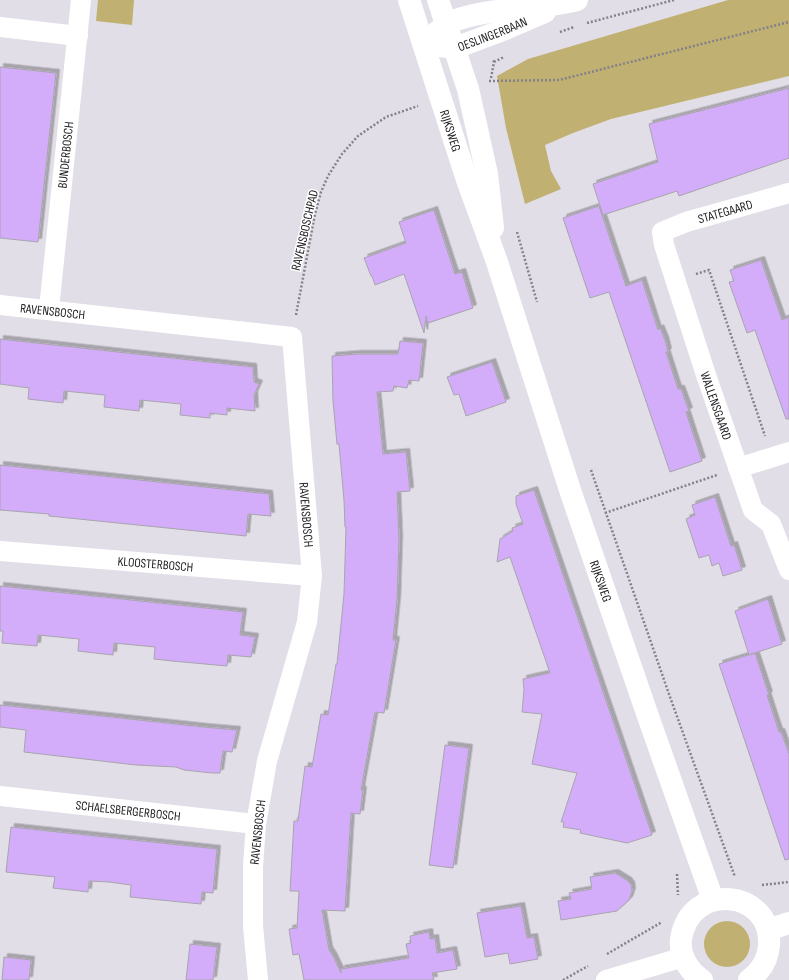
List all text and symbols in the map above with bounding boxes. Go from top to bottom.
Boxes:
street label: OESLINGERBAAN [456,14,530,55]
street label: RIJKSWEG [436,108,464,154]
street label: BUNDERBOSCH [55,121,77,189]
street label: RAVENSBOSCHPAD [288,188,322,272]
street label: STATEGAARD [696,197,754,227]
street label: RAVENSBOSCH [19,300,86,323]
street label: WALLENSGAARD [696,370,735,442]
street label: RAVENSBOSCH [295,482,317,548]
street label: KLOOSTERBOSCH [117,553,194,575]
street label: RIJKSWEG [586,558,615,604]
street label: SCHAELSBERGERBOSCH [75,797,181,825]
street label: RAVENSBOSCH [247,799,269,865]

